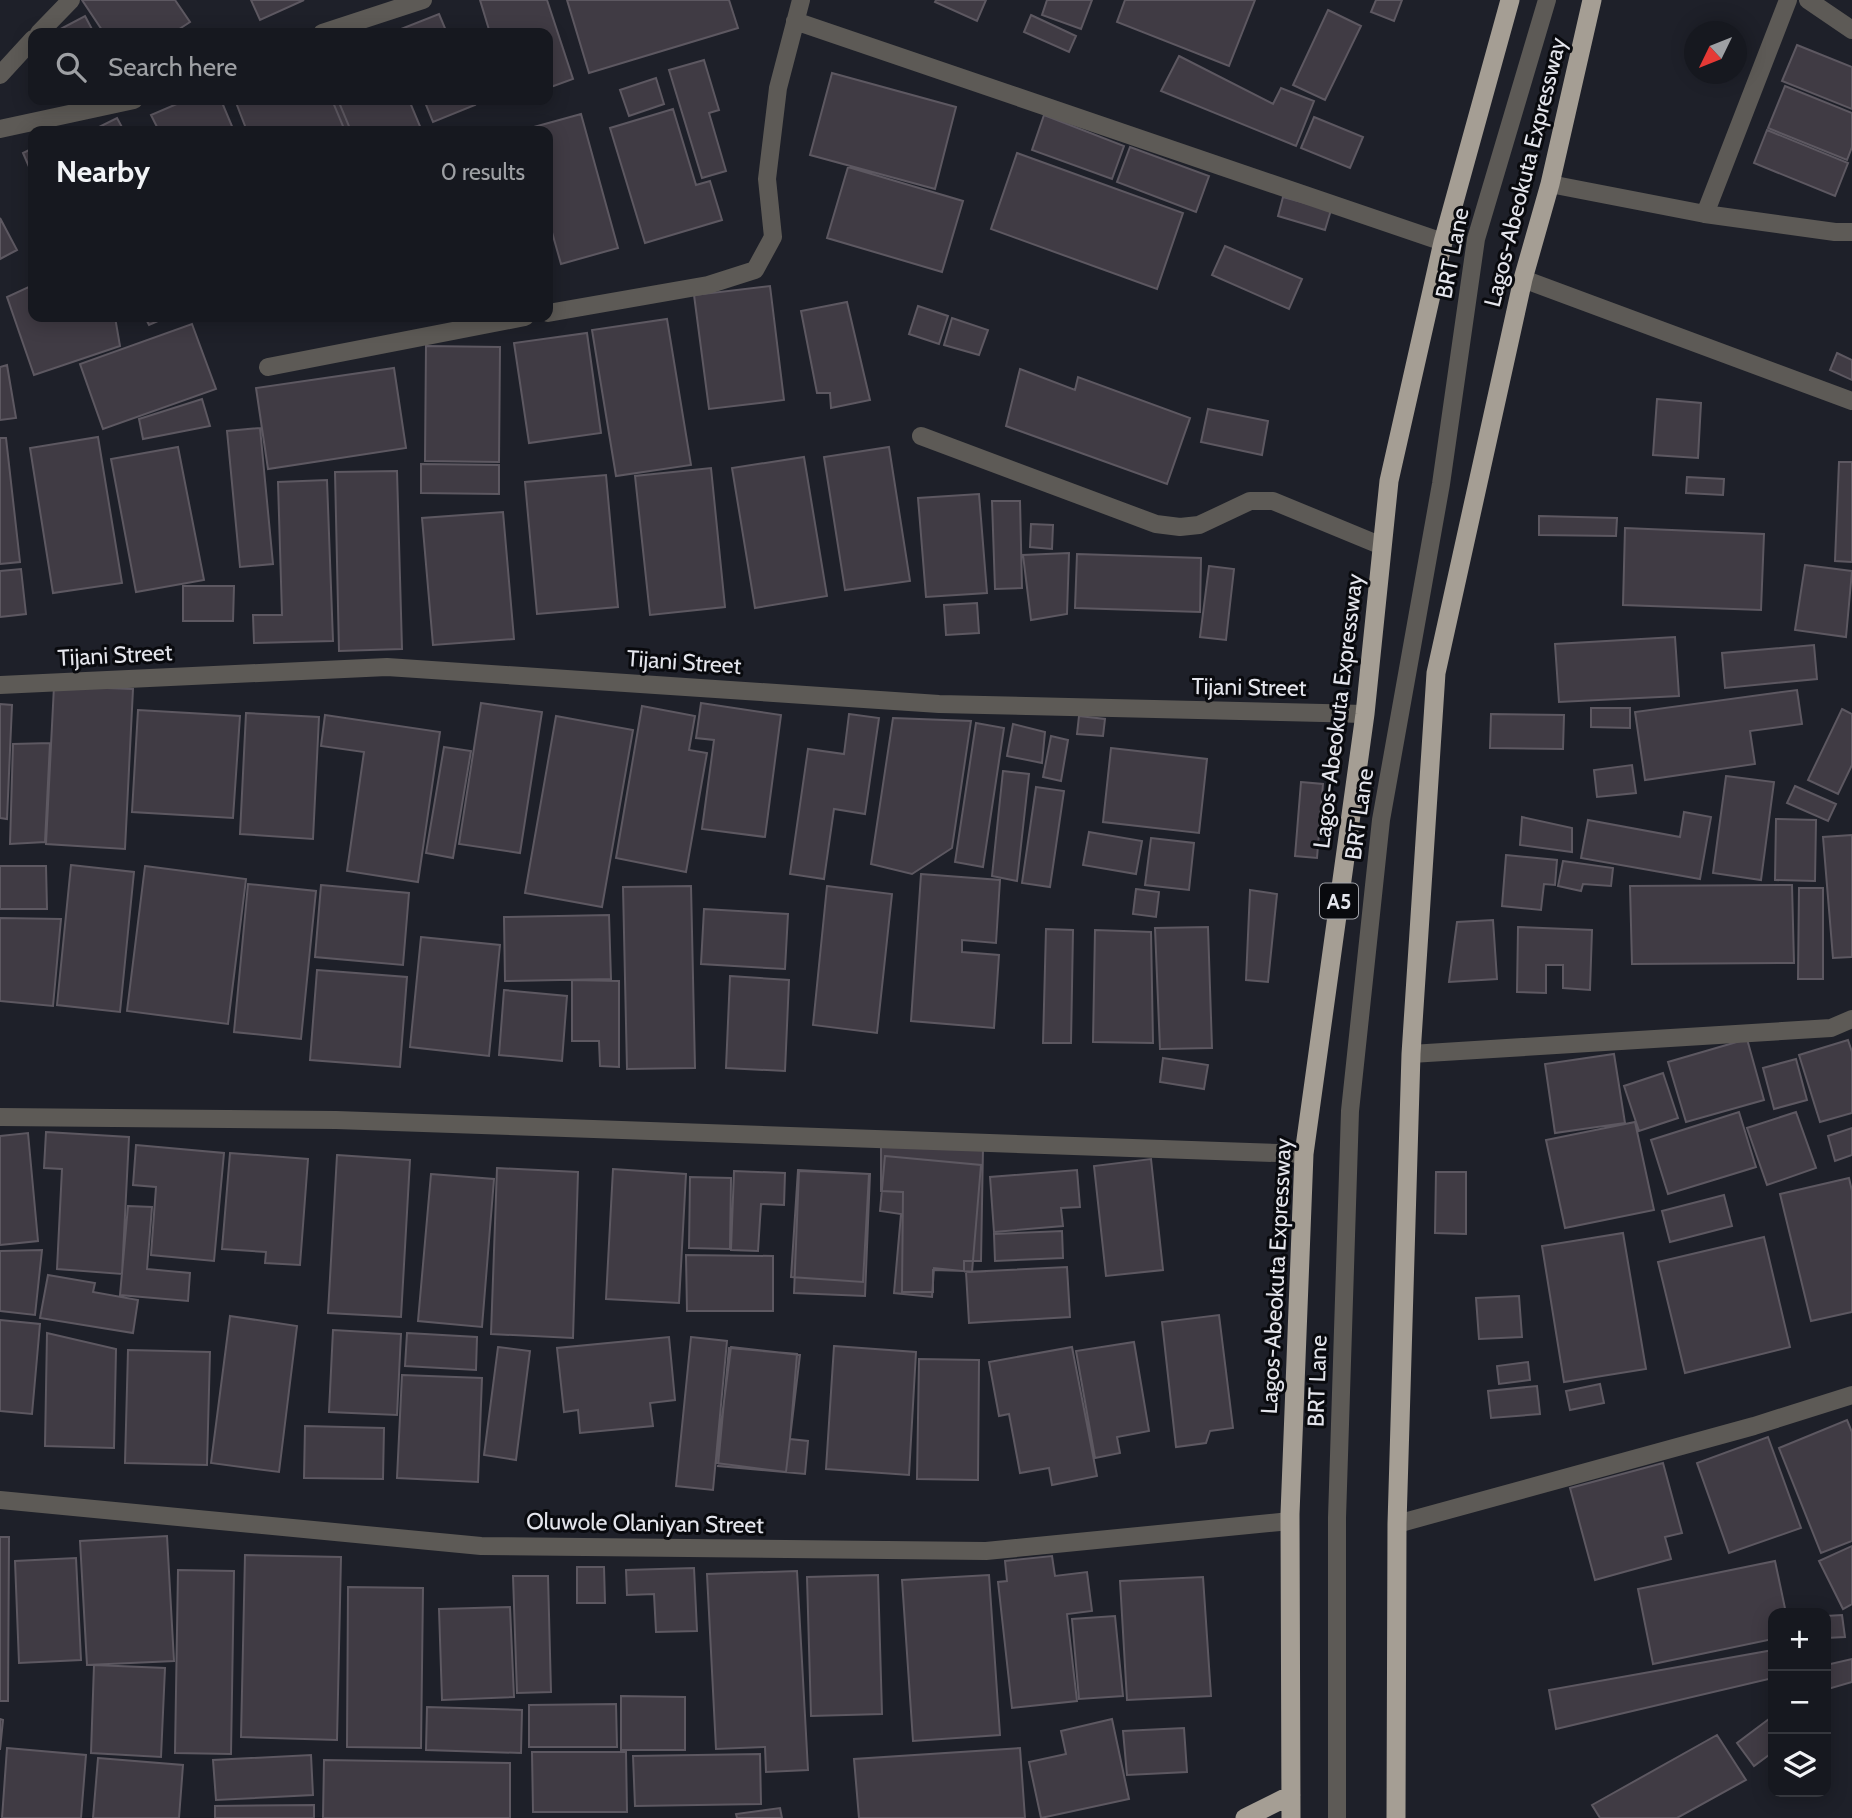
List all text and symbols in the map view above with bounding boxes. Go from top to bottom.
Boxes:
north arrow [1684,21,1747,84]
search box [28,28,553,105]
street label: Lagos-Abeokuta Expressway [1478,34,1572,310]
icon: search [52,48,90,86]
text: Search here [108,51,237,83]
text: Nearby [56,153,150,190]
text: 0 results [441,158,525,186]
street label: BRT Lane [1429,205,1475,301]
street label: Lagos-Abeokuta Expressway [1307,572,1369,850]
street label: Tijani Street [57,638,173,672]
street label: Tijani Street [626,644,743,680]
street label: Tijani Street [1191,672,1307,702]
street label: BRT Lane [1339,766,1379,861]
road number: A5 [1320,884,1358,918]
street label: Lagos-Abeokuta Expressway [1255,1137,1297,1415]
street label: BRT Lane [1301,1334,1333,1427]
street label: Oluwole Olaniyan Street [526,1507,764,1539]
map controls [1768,1608,1831,1797]
button: + [1768,1608,1831,1671]
button: − [1768,1671,1831,1734]
button: layers [1768,1734,1831,1797]

